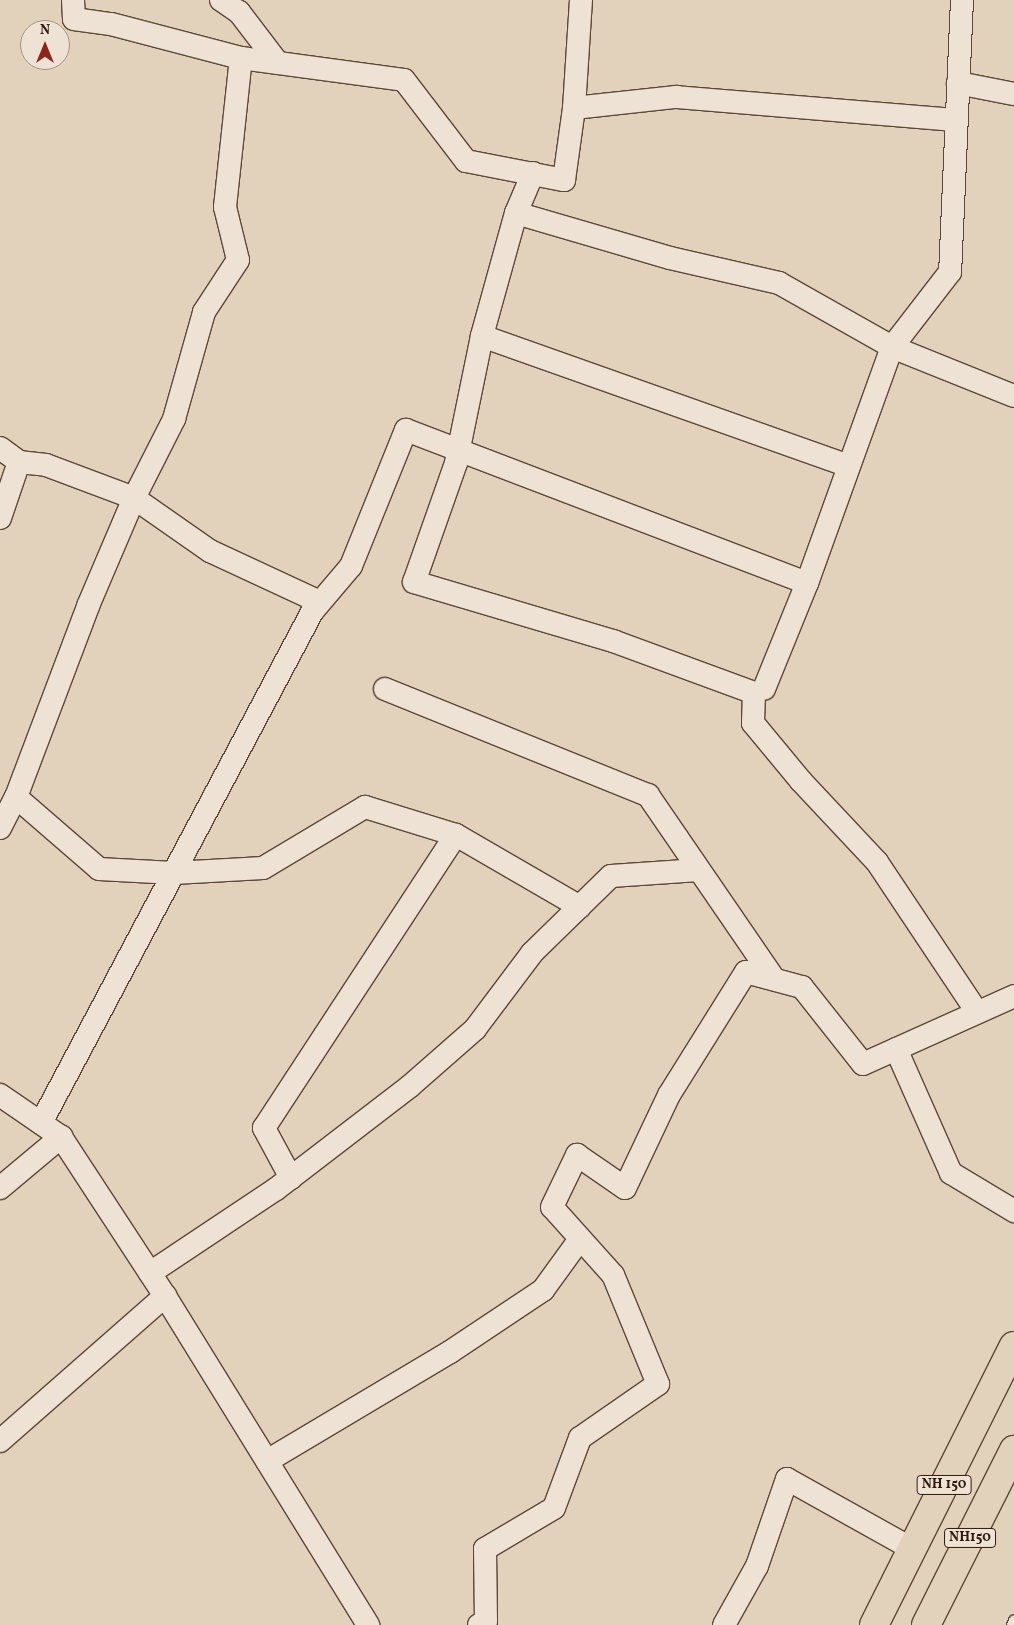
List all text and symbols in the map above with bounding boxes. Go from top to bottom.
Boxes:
north arrow [20,20,70,70]
text: N [40,21,50,40]
road number: NH 150 [916,1474,972,1496]
road number: NH150 [944,1526,996,1550]

